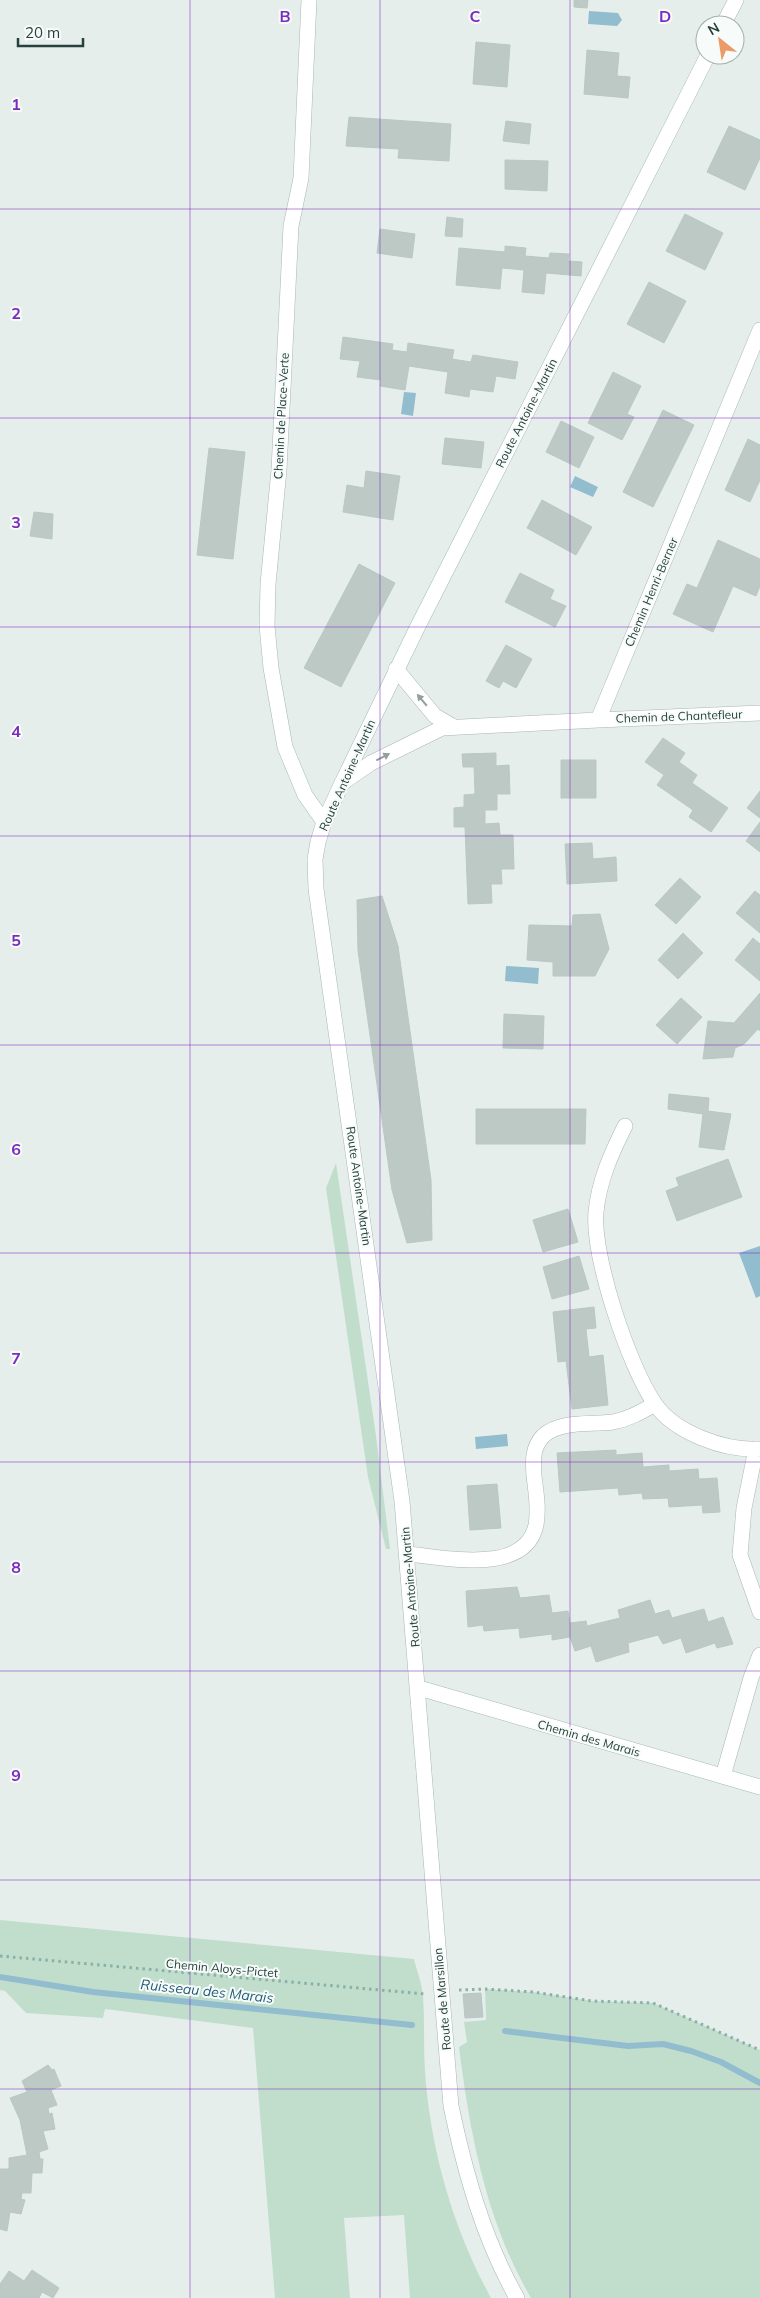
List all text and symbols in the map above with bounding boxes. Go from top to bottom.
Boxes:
text: B [279,6,291,26]
text: C [470,6,481,26]
text: D [659,6,671,26]
scale bar [18,15,82,47]
north arrow [695,15,745,65]
text: N [704,18,723,39]
text: 20 m [25,23,60,42]
text: 1 [11,94,21,114]
text: 2 [11,303,21,323]
street label: Chemin de Place-Verte [270,352,292,480]
street label: Route Antoine-Martin [492,356,560,470]
text: 3 [11,512,21,532]
street label: Chemin Henri-Berner [621,534,681,649]
one-way arrow [417,694,428,707]
street label: Chemin de Chantefleur [615,706,743,726]
street label: Route Antoine-Martin [316,717,378,833]
text: 4 [11,721,21,741]
one-way arrow [376,753,390,761]
text: 5 [11,930,21,950]
street label: Route Antoine-Martin [343,1125,375,1247]
text: 6 [11,1139,21,1159]
text: 7 [11,1348,21,1368]
street label: Route Antoine-Martin [397,1526,423,1648]
text: 8 [11,1557,21,1577]
street label: Chemin des Marais [536,1716,642,1760]
text: 9 [11,1765,21,1785]
street label: Route de Marsillon [430,1947,454,2051]
street label: Chemin Aloys-Pictet [165,1956,279,1980]
water label: Ruisseau des Marais [140,1975,274,2007]

